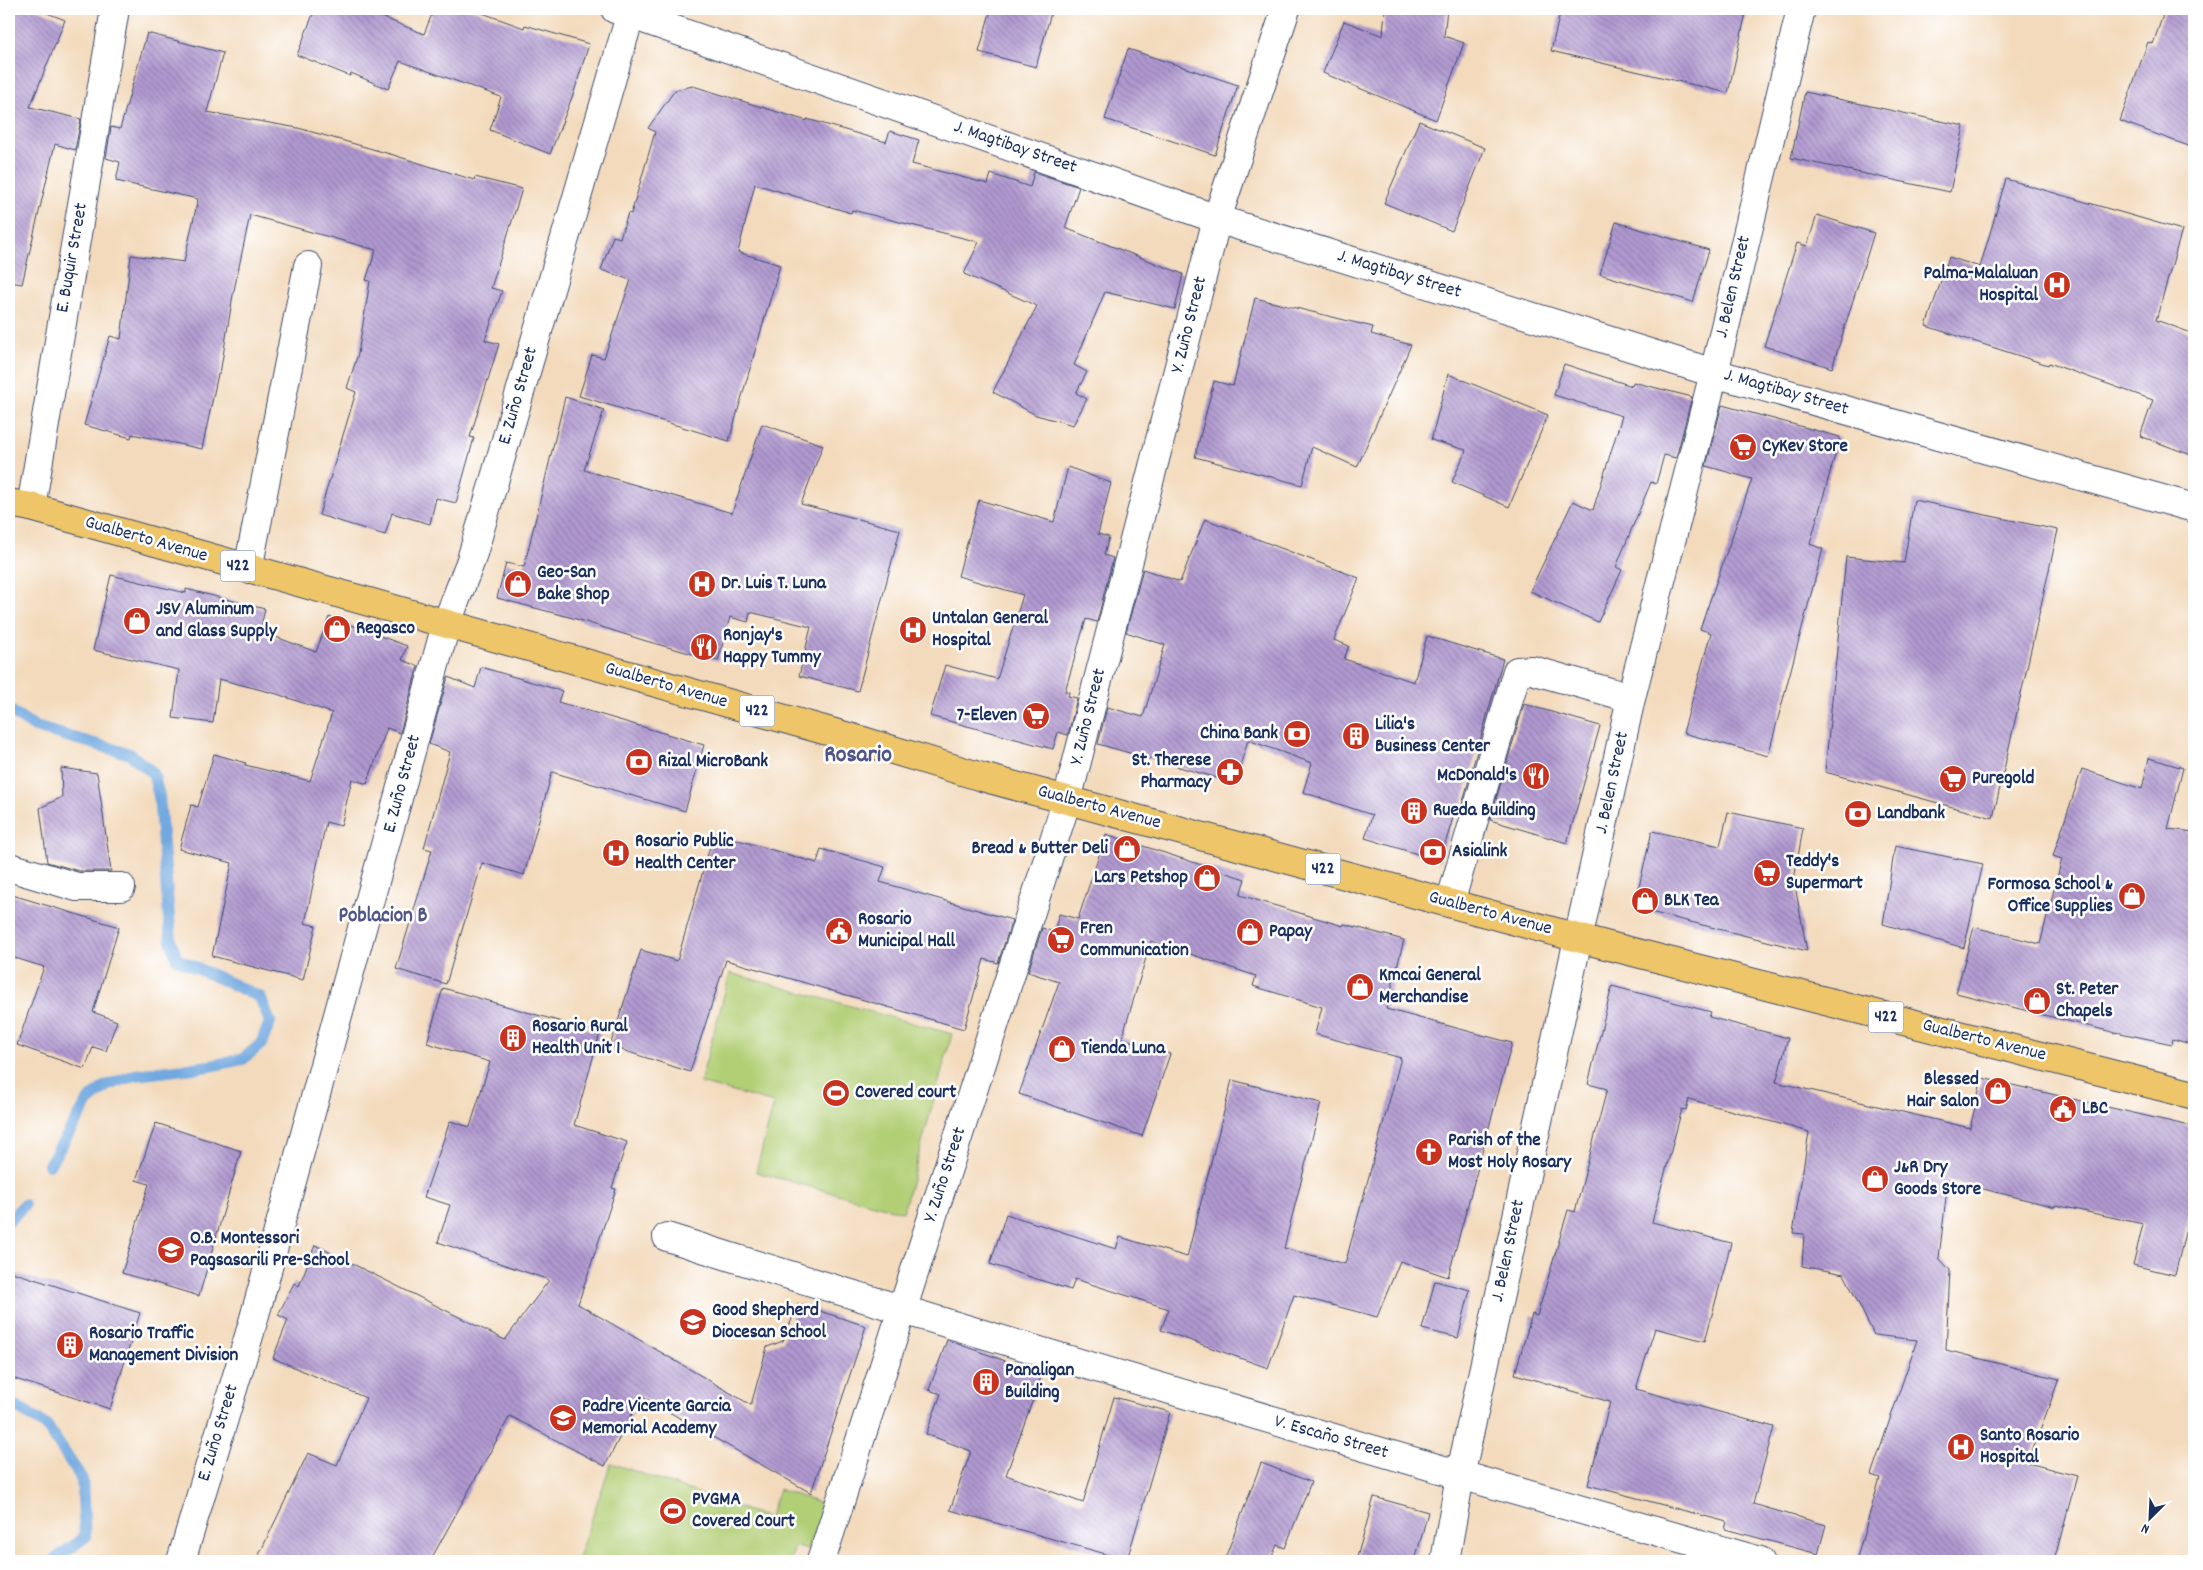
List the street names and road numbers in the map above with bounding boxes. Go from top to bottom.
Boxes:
street label: J. Magtibay Street [950,114,1080,182]
street label: E. Buquir Street [50,201,96,315]
street label: J. Belen Street [1709,233,1759,341]
street label: J. Magtibay Street [1334,243,1464,307]
street label: Y. Zuño Street [1165,274,1215,376]
street label: E. Zuño Street [492,344,546,448]
street label: J. Magtibay Street [1720,362,1852,424]
street label: Gualberto Avenue [81,510,211,570]
road number: 422 [220,550,256,582]
street label: Gualberto Avenue [601,656,731,716]
street label: Y. Zuño Street [1064,666,1114,768]
road number: 422 [740,696,774,726]
street label: J. Belen Street [1589,729,1637,837]
street label: E. Zuño Street [377,732,429,836]
street label: Gualberto Avenue [1034,779,1164,837]
road number: 422 [1306,854,1340,884]
street label: Gualberto Avenue [1425,885,1555,943]
road number: 422 [1868,1002,1904,1032]
street label: Gualberto Avenue [1919,1013,2049,1069]
street label: Y. Zuño Street [918,1124,974,1226]
street label: J. Belen Street [1485,1197,1533,1305]
street label: E. Zuño Street [191,1381,247,1485]
street label: V. Escaño Street [1271,1409,1391,1467]

